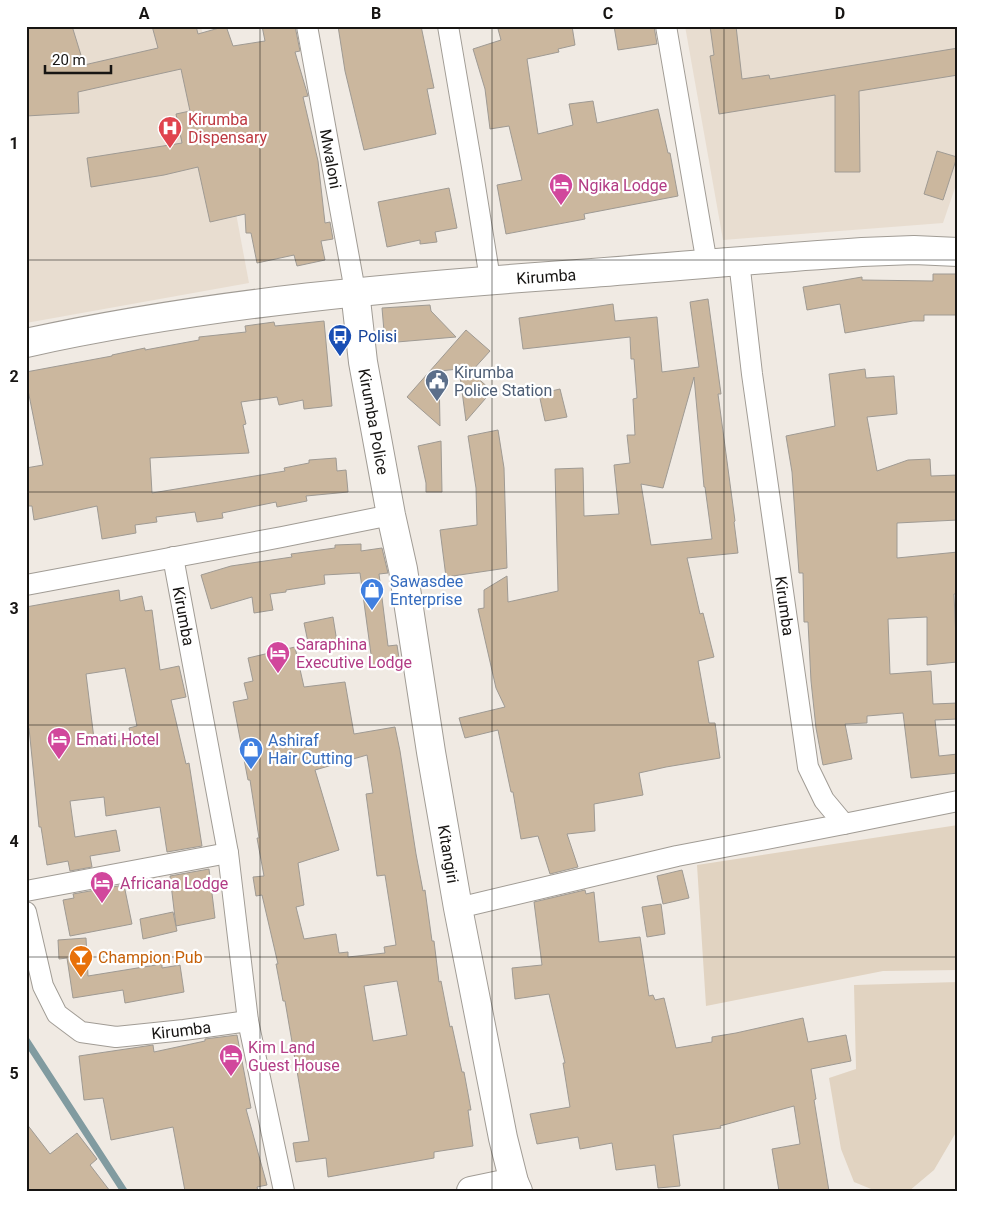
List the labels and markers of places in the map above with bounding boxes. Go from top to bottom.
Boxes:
place label: Kirumba Dispensary [188,110,267,147]
hospital icon: Kirumba Dispensary [157,115,183,149]
hotel icon: Ngika Lodge [548,172,574,206]
place label: Ngika Lodge [578,176,667,195]
bus stop icon: Polisi [327,323,353,357]
place label: Polisi [358,327,397,346]
place label: Kirumba Police Station [454,363,552,400]
public building icon: Kirumba Police Station [424,368,450,402]
place label: Sawasdee Enterprise [390,572,463,609]
shop icon: Sawasdee Enterprise [359,577,385,611]
place label: Saraphina Executive Lodge [296,635,412,672]
hotel icon: Saraphina Executive Lodge [265,640,291,674]
hotel icon: Emati Hotel [46,726,72,760]
place label: Emati Hotel [76,730,159,749]
place label: Ashiraf Hair Cutting [268,731,353,768]
shop icon: Ashiraf Hair Cutting [238,736,264,770]
hotel icon: Africana Lodge [89,870,115,904]
place label: Africana Lodge [120,874,228,893]
bar icon: Champion Pub [68,944,94,978]
place label: Champion Pub [98,948,203,967]
place label: Kim Land Guest House [248,1038,340,1075]
hotel icon: Kim Land Guest House [218,1043,244,1077]

